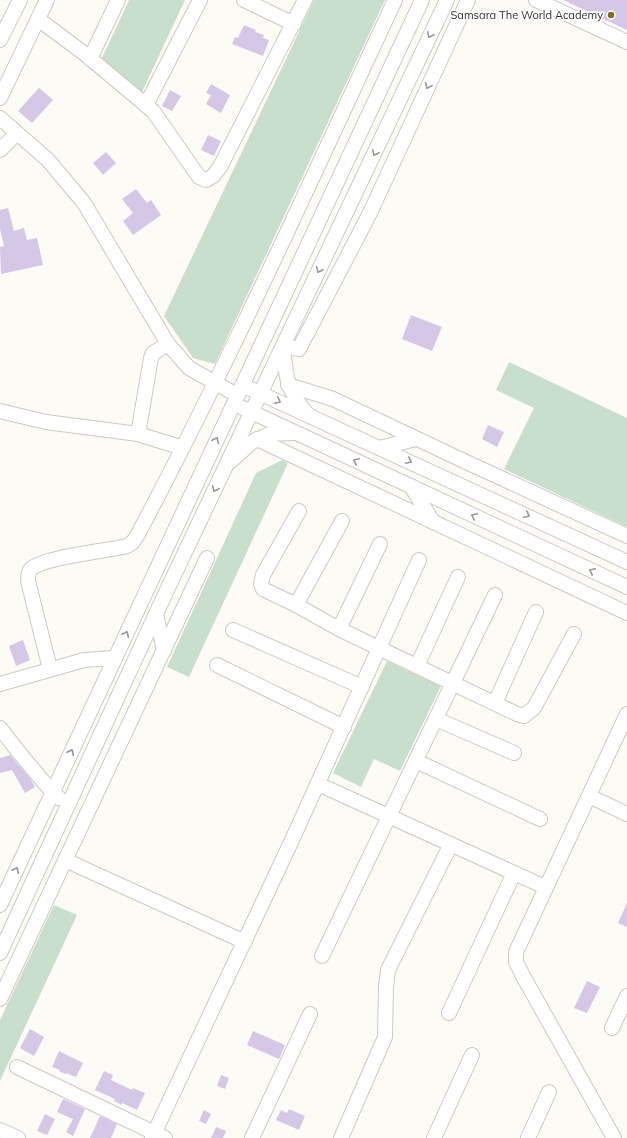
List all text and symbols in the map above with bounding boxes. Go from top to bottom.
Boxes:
place label: Samsara The World Academy [450,8,603,22]
marker: Samsara The World Academy [606,10,616,20]
one-way arrow [427,31,435,39]
one-way arrow [425,82,433,90]
one-way arrow [372,149,380,156]
one-way arrow [316,266,324,273]
one-way arrow [273,396,281,404]
one-way arrow [211,437,219,445]
one-way arrow [404,456,412,464]
one-way arrow [353,458,360,466]
one-way arrow [212,484,220,492]
one-way arrow [522,510,530,518]
one-way arrow [470,513,478,521]
one-way arrow [588,568,596,576]
one-way arrow [121,631,129,639]
one-way arrow [66,749,74,757]
one-way arrow [12,867,20,874]

